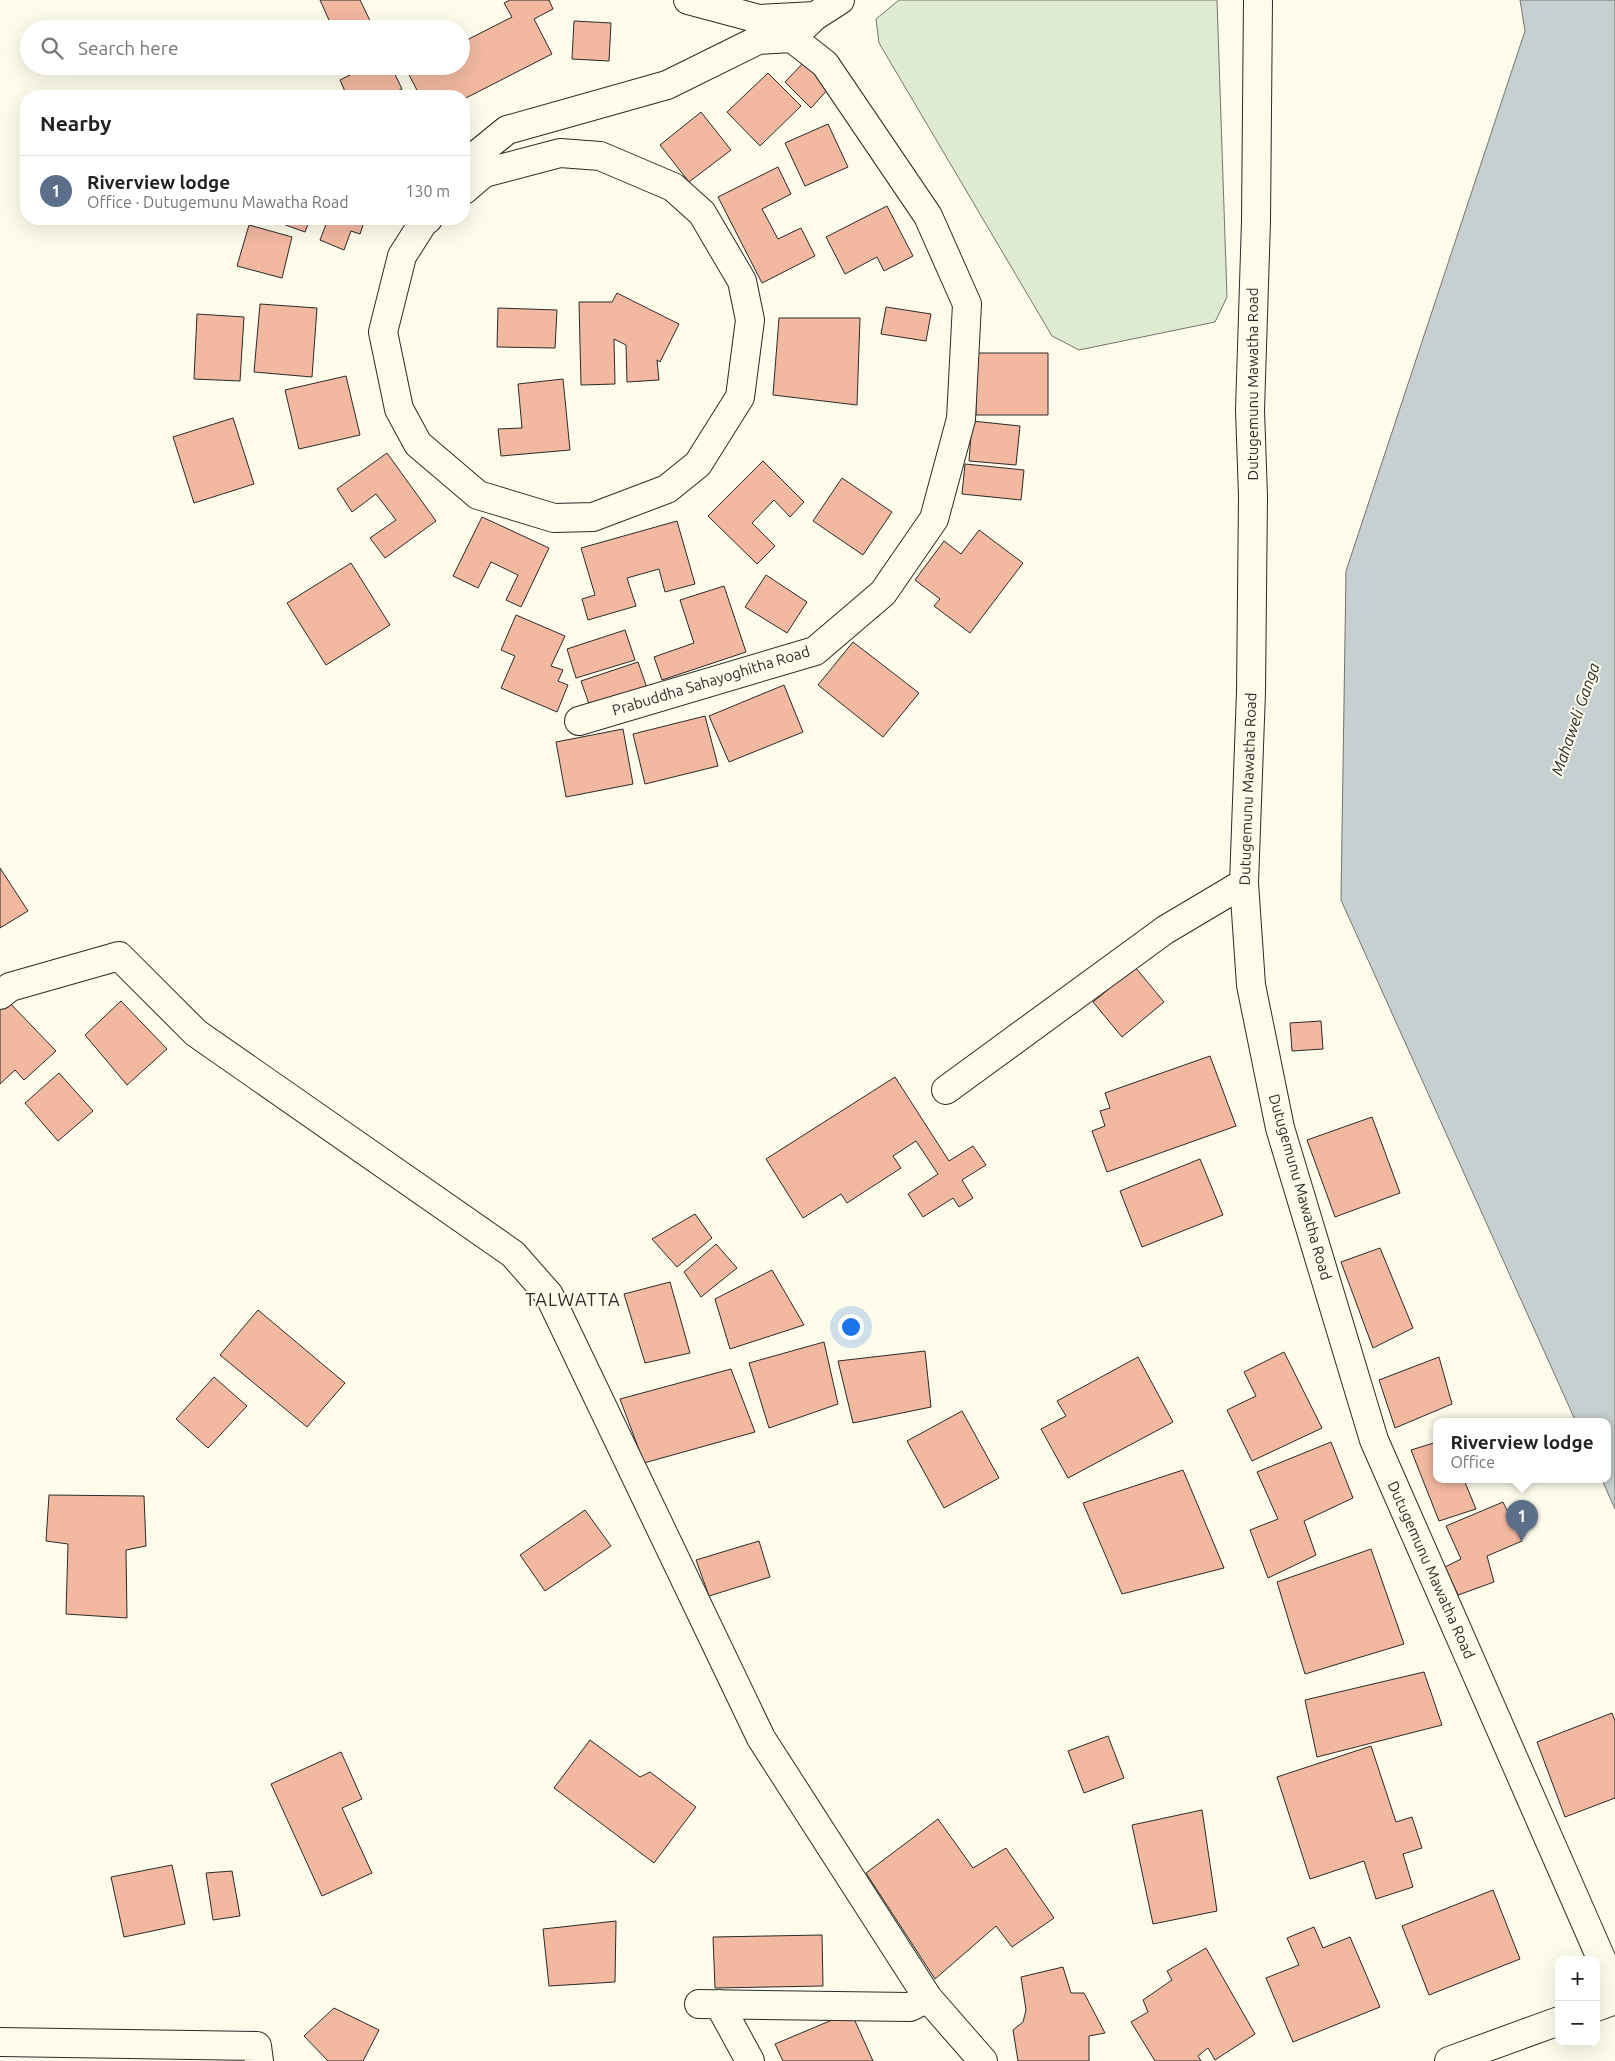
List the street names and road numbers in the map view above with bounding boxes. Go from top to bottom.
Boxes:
street label: Dutugemunu Mawatha Road [1244,288,1261,480]
street label: Prabuddha Sahayoghitha Road [610,642,812,719]
street label: Dutugemunu Mawatha Road [1236,692,1259,886]
street label: Dutugemunu Mawatha Road [1266,1092,1335,1282]
street label: Dutugemunu Mawatha Road [1384,1478,1478,1661]

